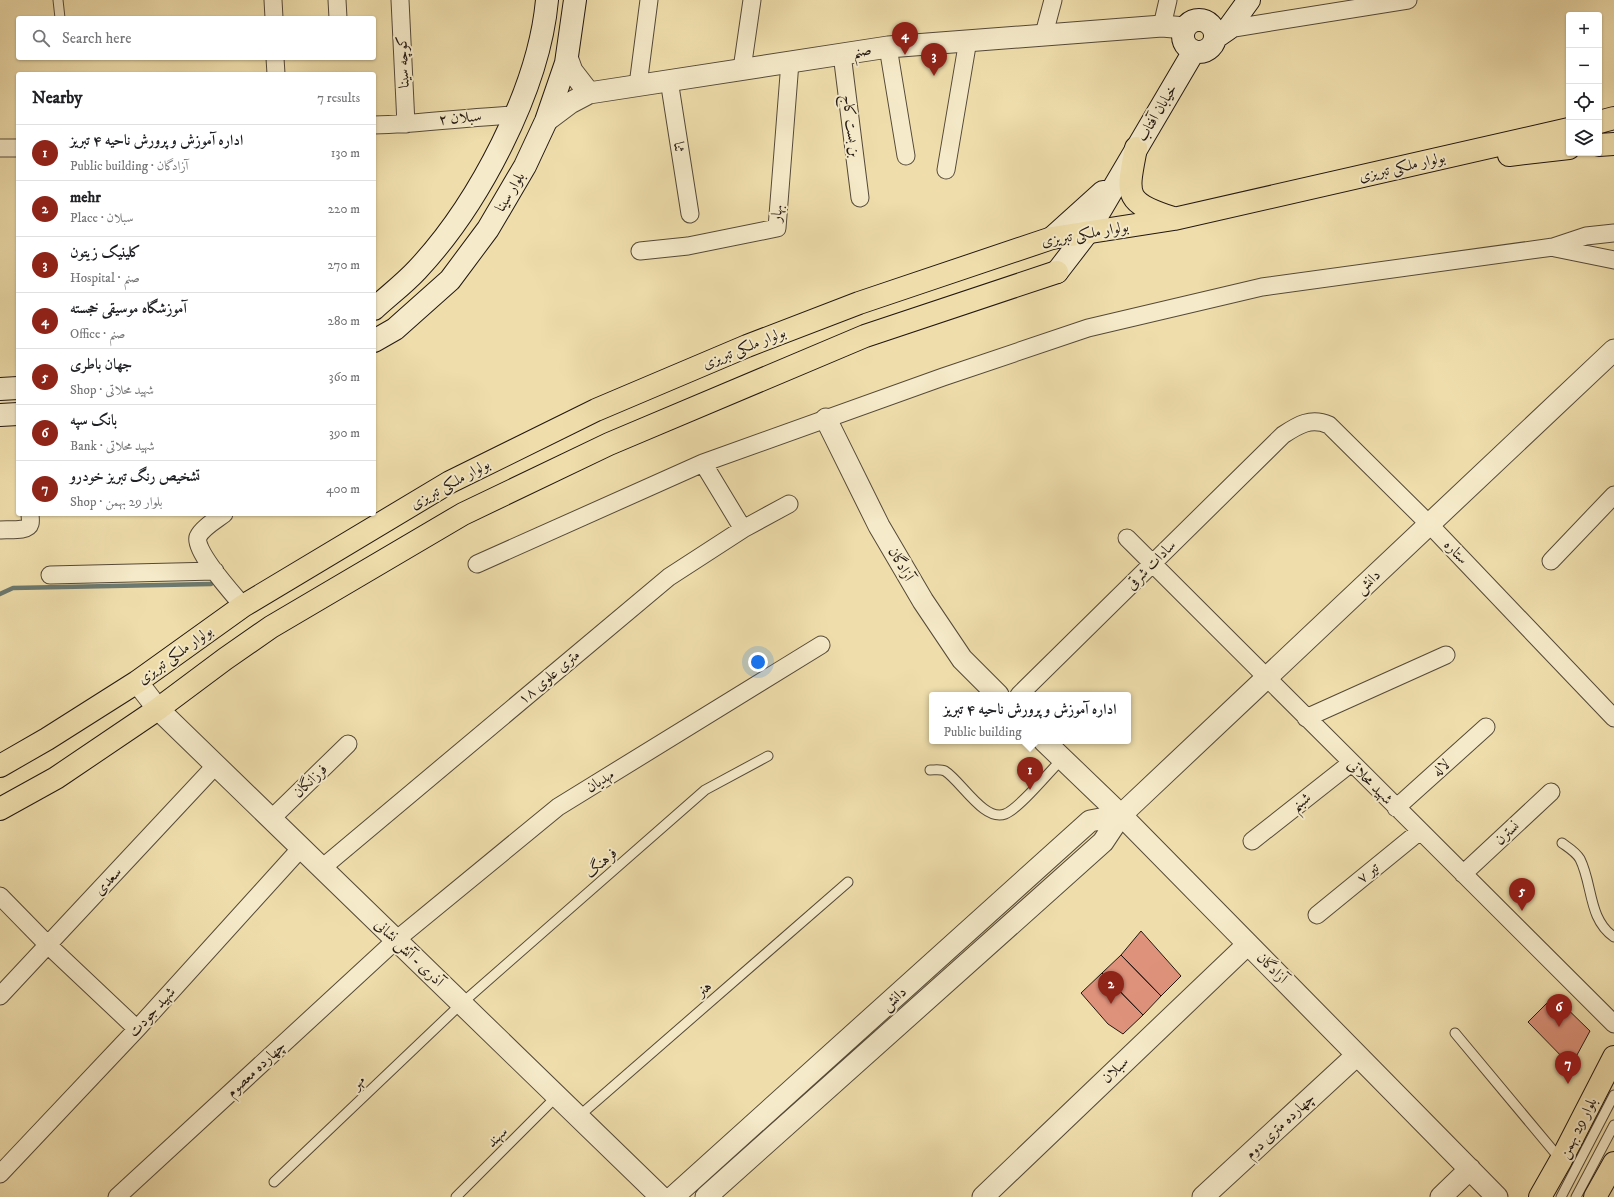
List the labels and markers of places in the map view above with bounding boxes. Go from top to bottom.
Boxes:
pin: 4 [892,22,918,55]
pin: 3 [921,43,947,76]
pin: 1 [1017,757,1043,790]
pin: 5 [1509,878,1535,911]
pin: 2 [1098,971,1124,1004]
pin: 6 [1546,994,1572,1027]
pin: 7 [1555,1051,1581,1084]

